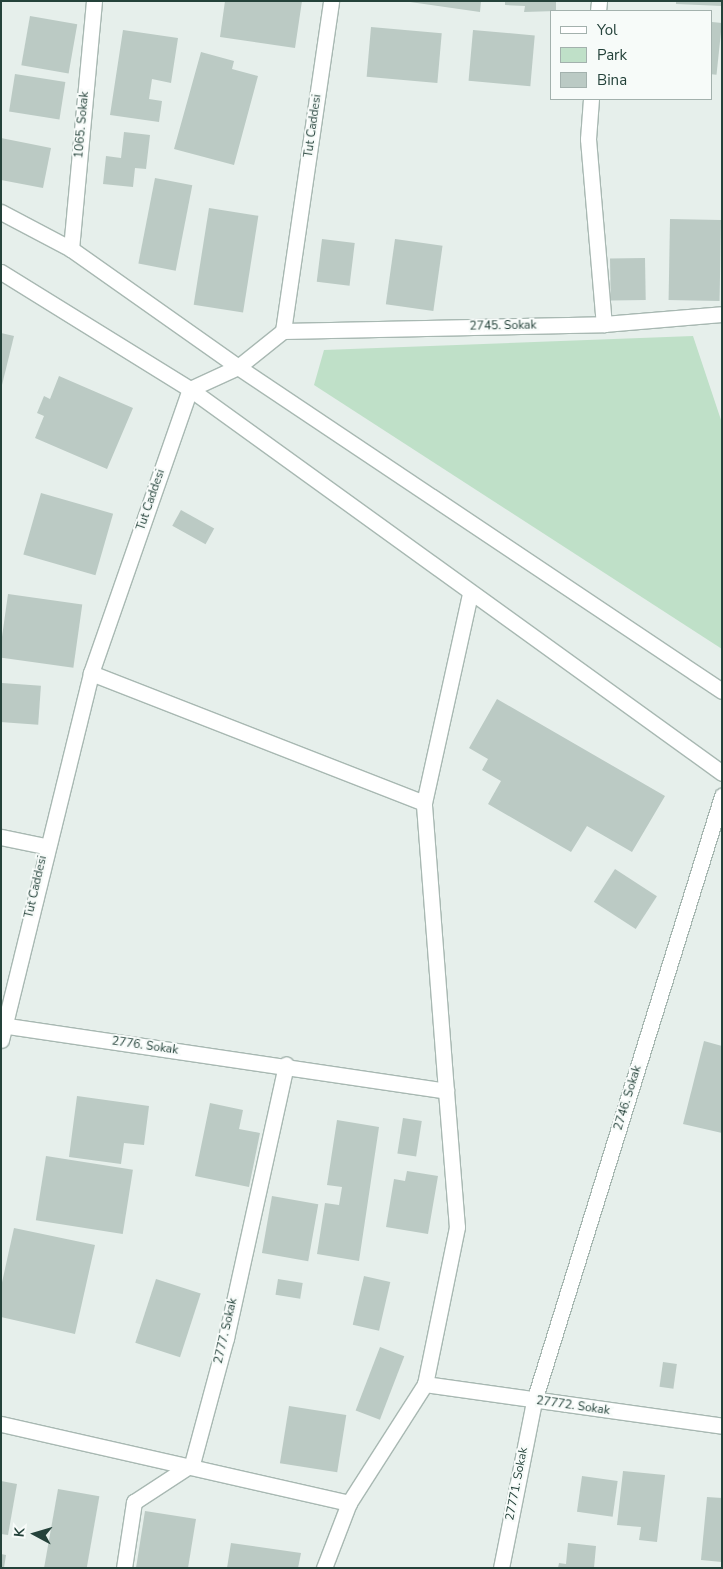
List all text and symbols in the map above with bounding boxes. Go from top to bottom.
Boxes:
legend [550,10,713,100]
text: Yol [597,20,618,40]
text: Park [597,45,627,65]
text: Bina [597,70,627,90]
street label: 1065. Sokak [72,91,92,159]
street label: Tut Caddesi [301,94,325,158]
street label: 2745. Sokak [469,318,537,334]
street label: Tut Caddesi [134,468,168,532]
street label: Tut Caddesi [22,854,50,920]
street label: 2776. Sokak [111,1034,179,1058]
street label: 2746. Sokak [611,1064,645,1132]
street label: 2777. Sokak [211,1297,241,1365]
street label: 27772. Sokak [535,1394,611,1418]
street label: 27771. Sokak [503,1446,531,1522]
north arrow [10,1509,60,1559]
text: K [10,1527,30,1538]

